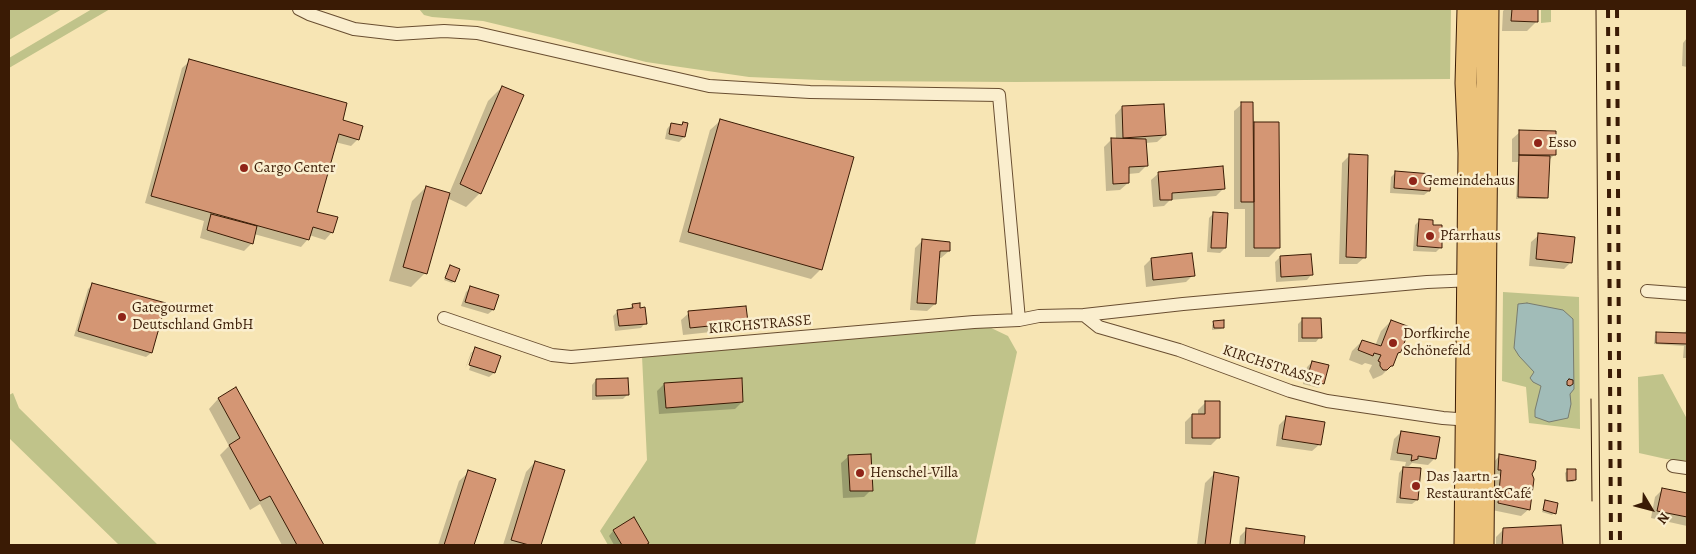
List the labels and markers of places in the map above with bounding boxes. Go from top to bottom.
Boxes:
place label: Esso [1548,134,1576,152]
marker: Esso [1532,137,1544,149]
place label: Cargo Center [254,159,336,177]
marker: Cargo Center [238,162,250,174]
place label: Gemeindehaus [1423,172,1515,190]
marker: Gemeindehaus [1407,175,1419,187]
place label: Pfarrhaus [1440,227,1501,245]
marker: Pfarrhaus [1424,230,1436,242]
place label: Gategourmet Deutschland GmbH [132,299,253,334]
marker: Gategourmet Deutschland GmbH [116,311,128,323]
place label: Dorfkirche Schönefeld [1403,325,1471,360]
marker: Dorfkirche Schönefeld [1387,337,1399,349]
place label: Henschel-Villa [870,464,958,482]
marker: Henschel-Villa [854,467,866,479]
place label: Das Jaartn - Restaurant&Café [1426,468,1532,503]
marker: Das Jaartn - Restaurant&Café [1410,480,1422,492]

